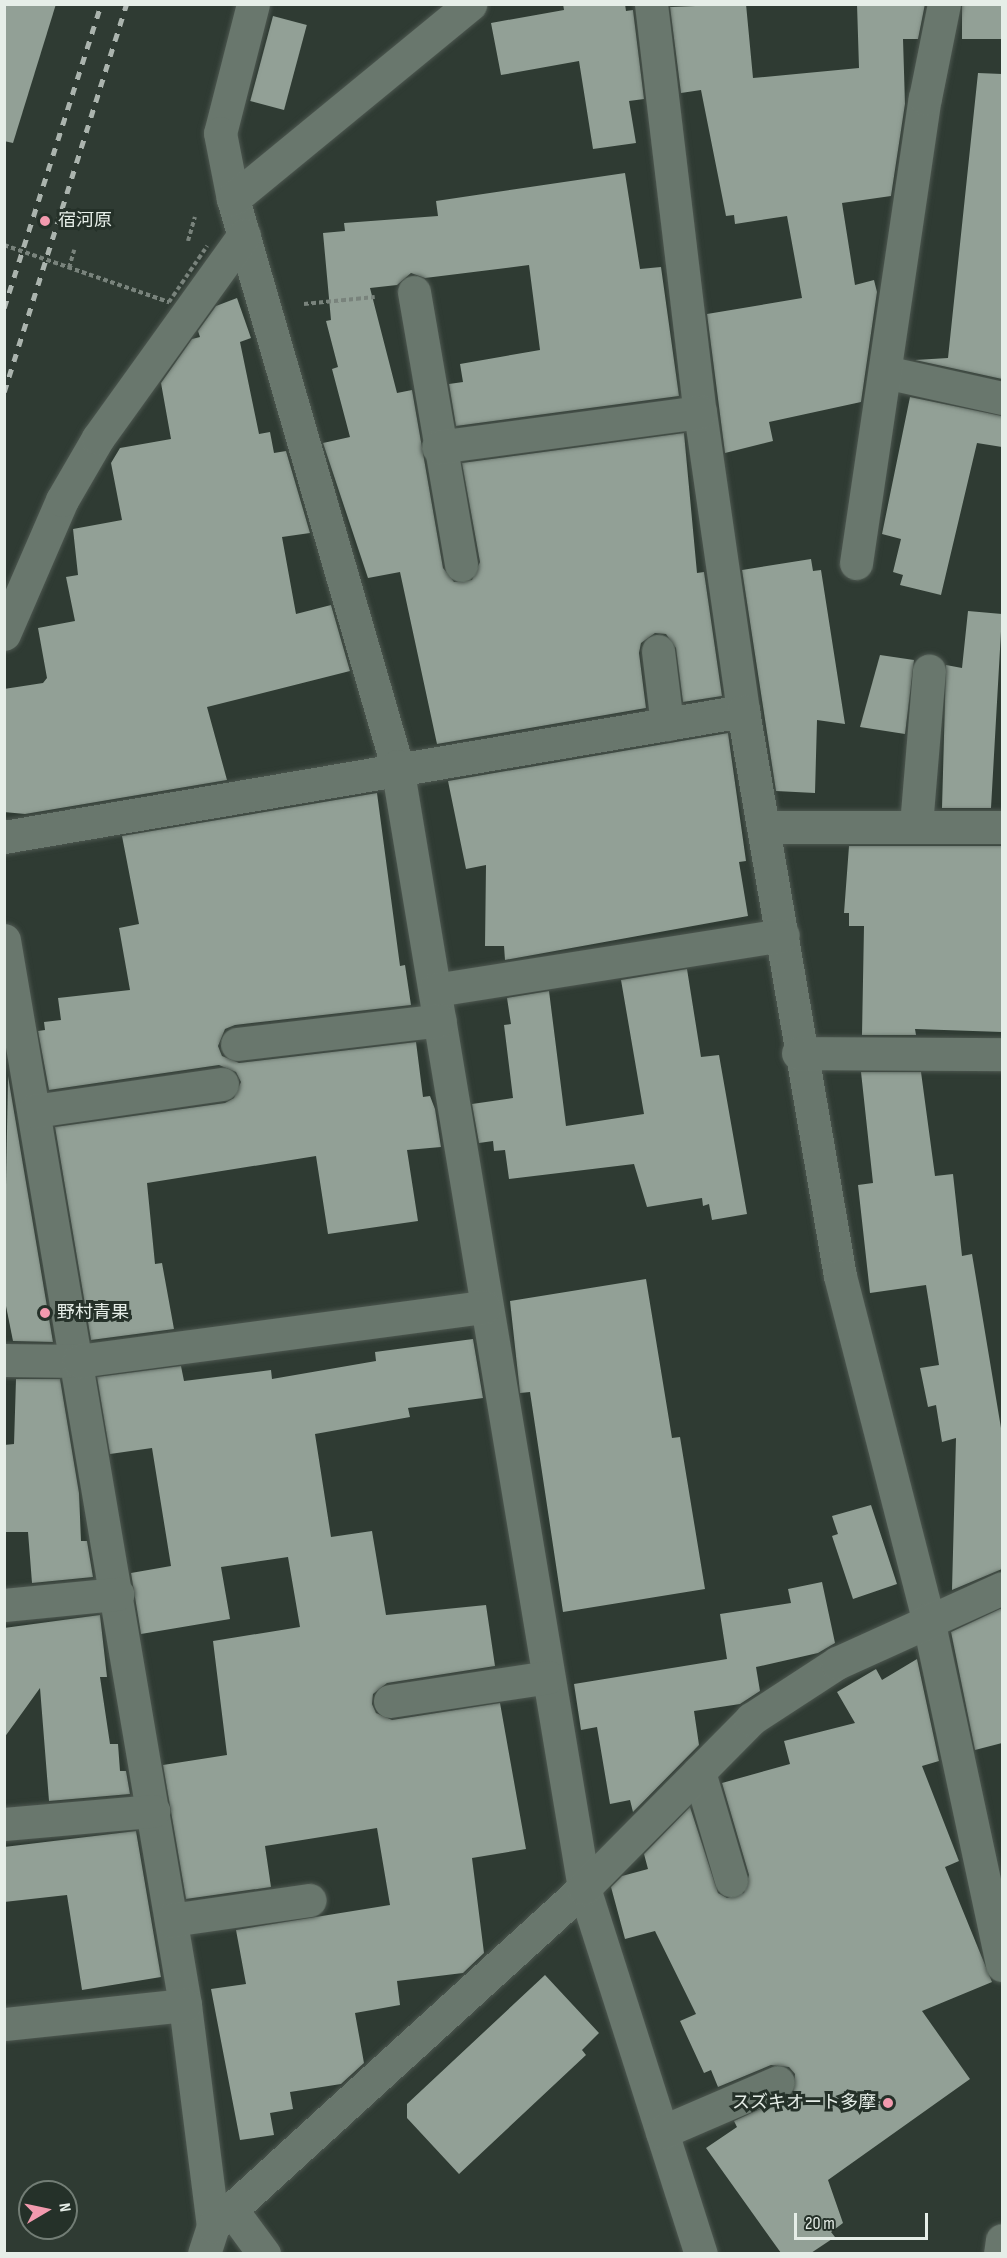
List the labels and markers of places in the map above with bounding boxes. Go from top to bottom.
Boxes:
place label: 宿河原 [58,210,112,232]
marker: 宿河原 [36,212,54,230]
place label: 野村青果 [57,1302,129,1324]
marker: 野村青果 [38,1306,52,1320]
place label: スズキオート多摩 [732,2092,876,2114]
marker: スズキオート多摩 [881,2096,895,2110]

